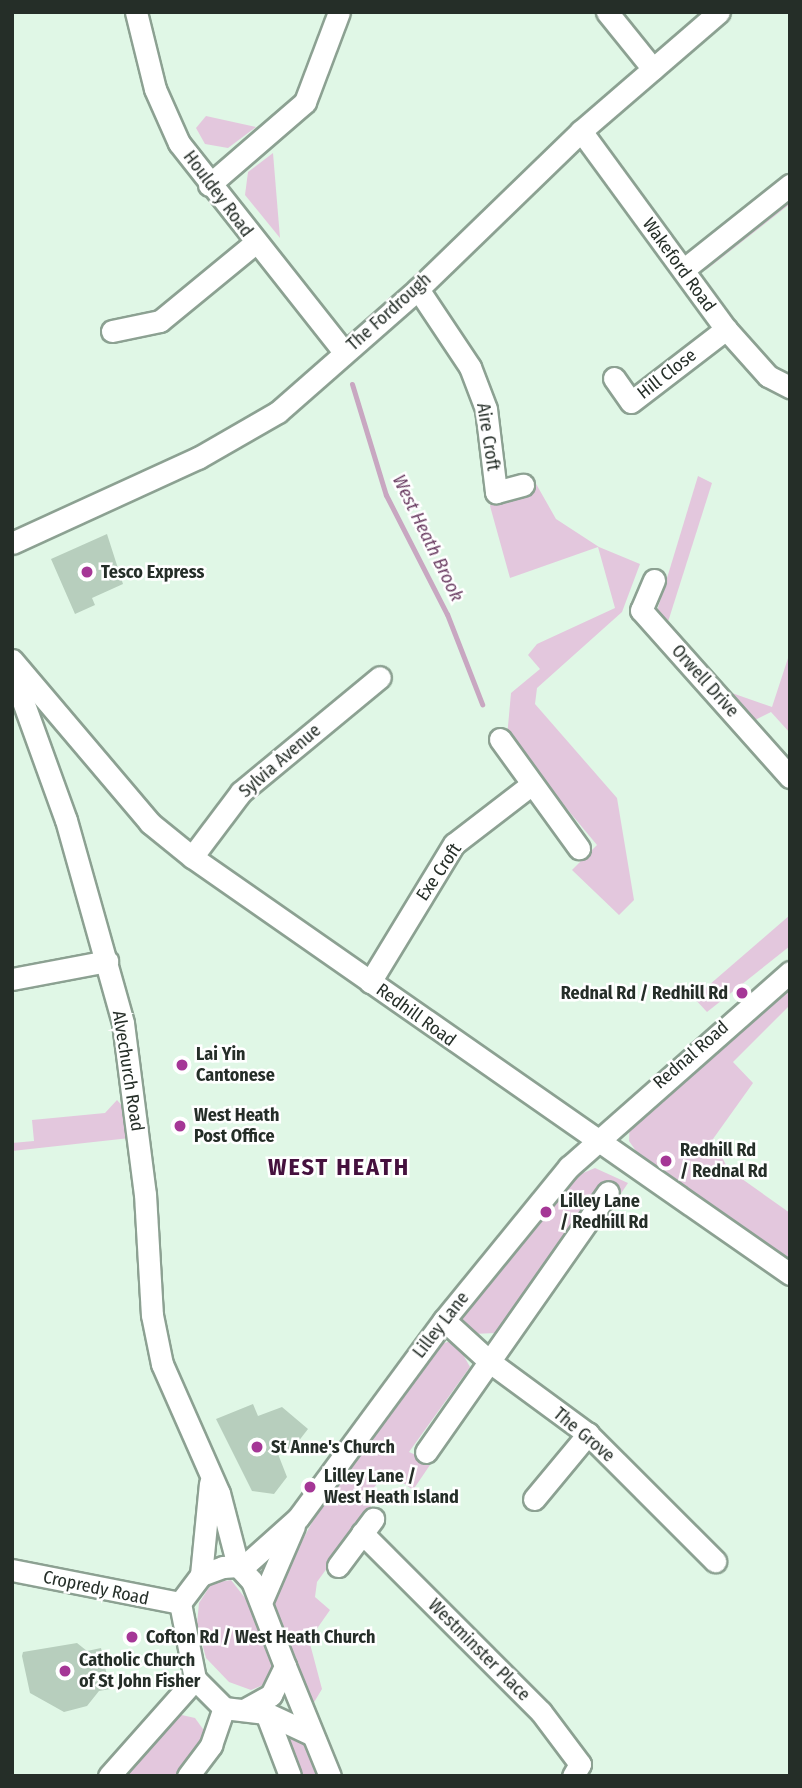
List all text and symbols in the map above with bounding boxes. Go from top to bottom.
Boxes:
street label: Houldey Road [179,147,257,241]
street label: Wakeford Road [638,214,720,316]
street label: The Fordrough [342,269,436,355]
street label: Hill Close [633,344,701,404]
street label: Aire Croft [472,402,504,472]
water label: West Heath Brook [387,471,469,605]
place label: Tesco Express [101,561,204,583]
marker: Tesco Express [79,564,95,580]
street label: Orwell Drive [667,640,743,722]
street label: Sylvia Avenue [235,720,325,802]
street label: Exe Croft [412,839,466,905]
street label: Redhill Road [372,979,460,1051]
place label: Rednal Rd / Redhill Rd [561,982,728,1004]
marker: Rednal Rd / Redhill Rd [734,985,750,1001]
street label: Alvechurch Road [108,1009,148,1133]
street label: Rednal Road [649,1017,733,1093]
place label: Lai Yin Cantonese [196,1044,275,1086]
marker: Lai Yin Cantonese [174,1057,190,1073]
place label: West Heath Post Office [194,1105,279,1148]
marker: West Heath Post Office [172,1118,188,1134]
place label: Redhill Rd / Rednal Rd [680,1140,767,1182]
marker: Redhill Rd / Rednal Rd [658,1153,674,1169]
district label: WEST HEATH [269,1154,409,1182]
place label: Lilley Lane / Redhill Rd [560,1191,648,1234]
marker: Lilley Lane / Redhill Rd [538,1204,554,1220]
street label: Lilley Lane [408,1288,474,1362]
street label: The Grove [549,1403,619,1467]
place label: St Anne's Church [271,1436,395,1458]
marker: St Anne's Church [249,1439,265,1455]
place label: Lilley Lane / West Heath Island [324,1466,459,1508]
marker: Lilley Lane / West Heath Island [302,1479,318,1495]
street label: Cropredy Road [41,1566,151,1610]
street label: Westminster Place [424,1595,534,1705]
place label: Cofton Rd / West Heath Church [146,1626,375,1648]
marker: Cofton Rd / West Heath Church [124,1629,140,1645]
place label: Catholic Church of St John Fisher [79,1650,200,1692]
marker: Catholic Church of St John Fisher [57,1663,73,1679]

